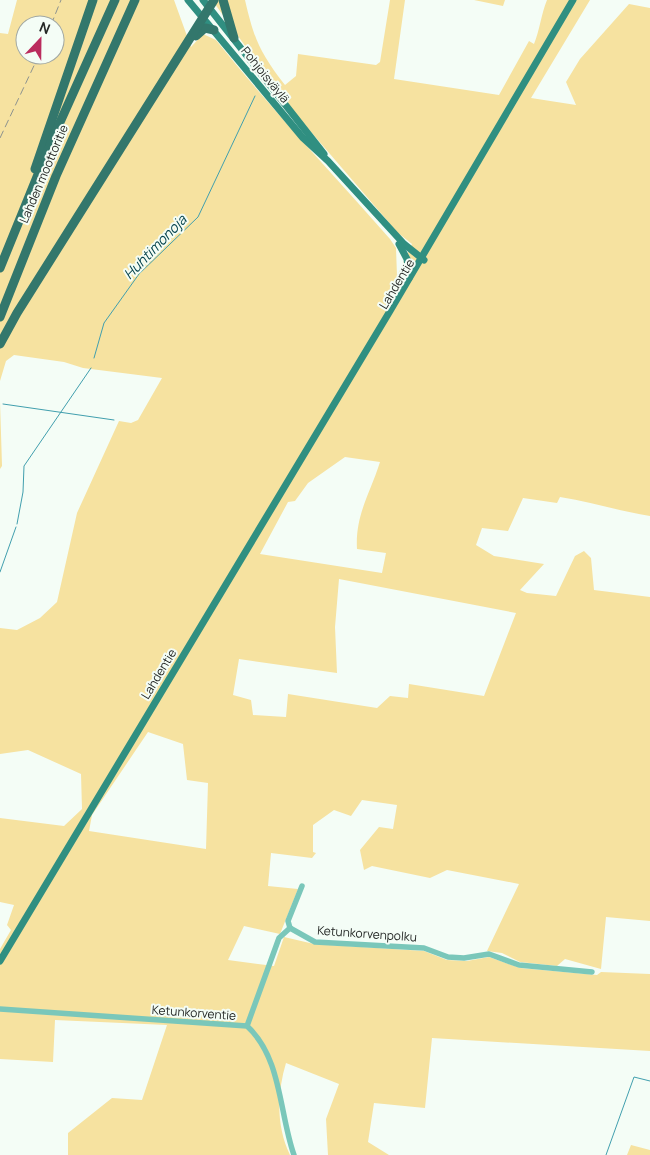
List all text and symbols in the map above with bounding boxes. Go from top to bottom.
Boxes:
north arrow [15,15,65,65]
text: N [37,17,53,38]
street label: Pohjoisväylä [237,43,293,107]
street label: Lahden moottoritie [15,122,72,226]
water label: Huhtimonoja [119,209,191,283]
street label: Lahdentie [375,256,418,312]
street label: Lahdentie [137,646,180,702]
street label: Ketunkorvenpolku [317,922,417,945]
street label: Ketunkorventie [151,1001,237,1024]

